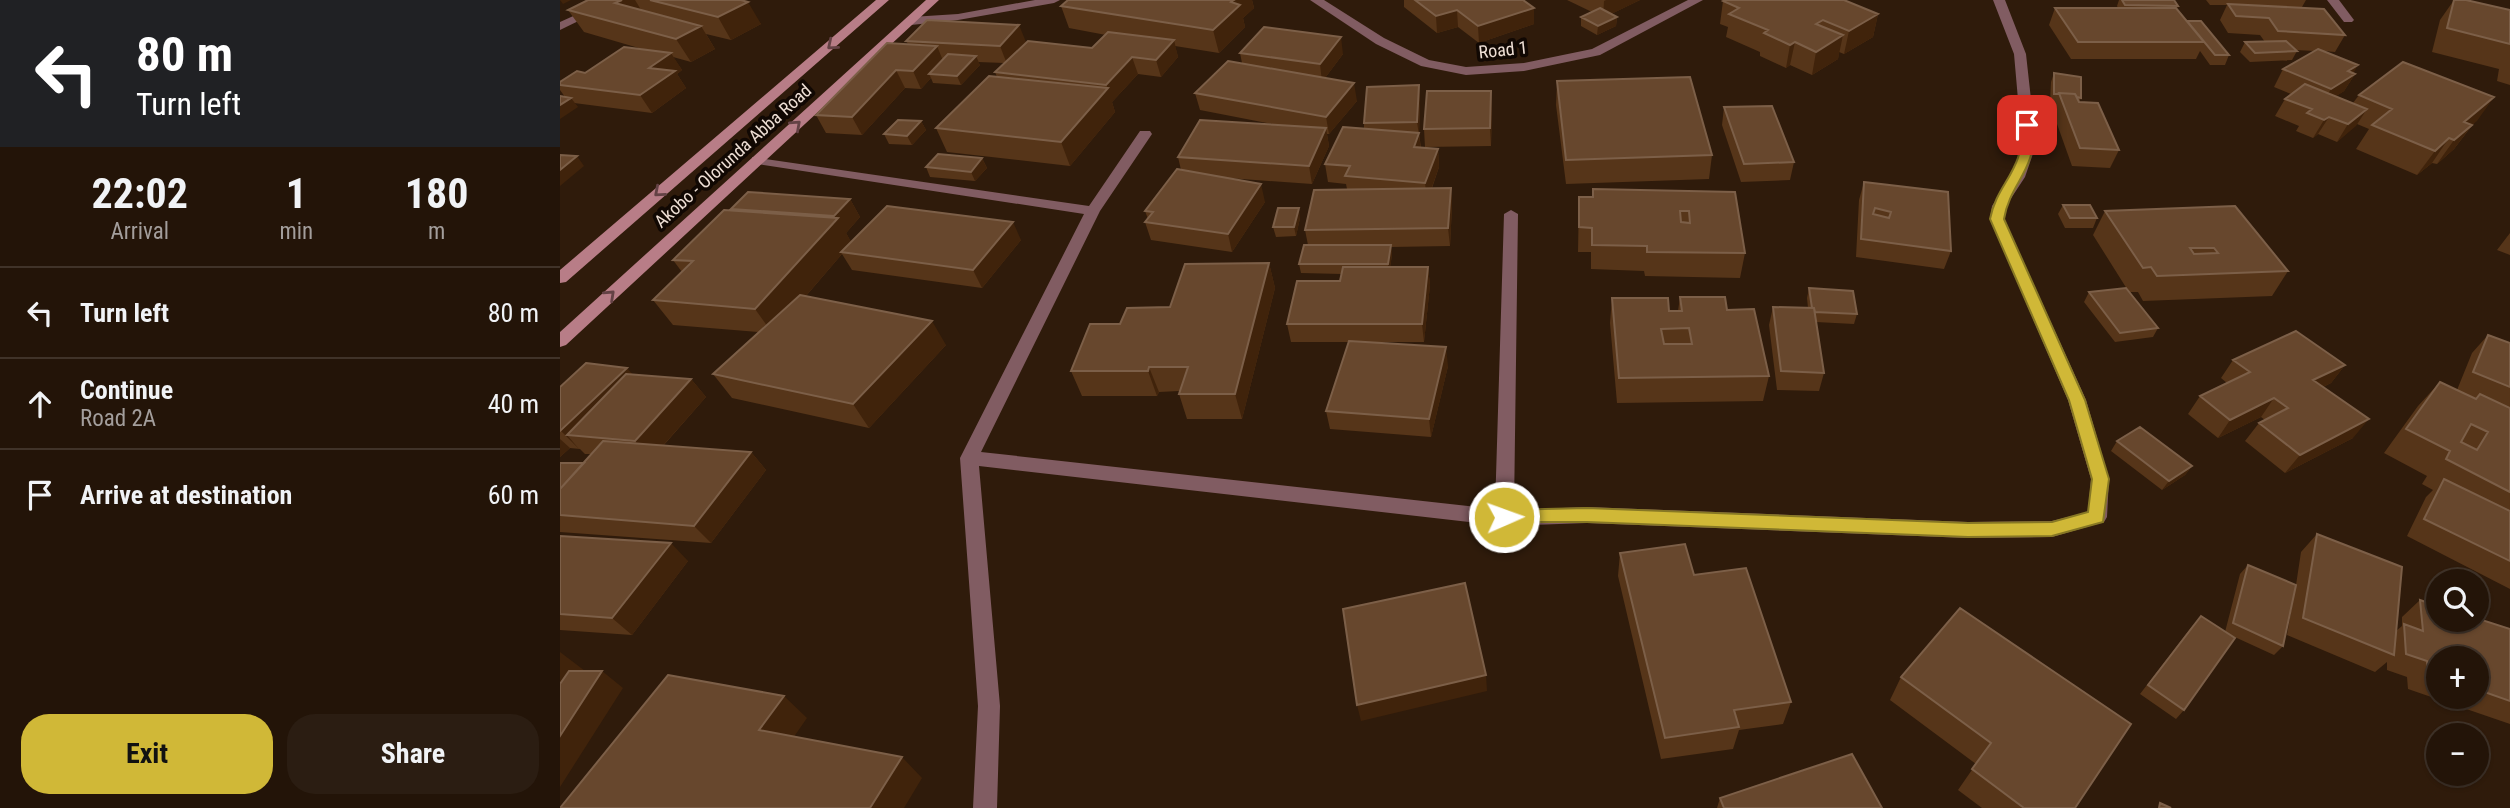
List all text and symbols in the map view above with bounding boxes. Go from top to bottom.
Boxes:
text: 80 m [136,26,233,83]
icon: left [21,28,112,119]
street label: Road 1 [1477,36,1528,63]
one-way arrow [827,37,840,49]
street label: Akobo - Olorunda Abba Road [650,80,815,232]
text: Turn left [136,85,241,123]
pin [1997,95,2057,155]
icon: arrive [2008,106,2046,144]
one-way arrow [788,121,801,133]
text: 22:02 [92,169,188,218]
text: 1 [286,169,307,218]
text: 180 [405,169,468,218]
one-way arrow [654,184,667,196]
text: Arrival [110,218,169,245]
text: min [279,218,313,245]
text: m [428,218,445,245]
one-way arrow [602,291,615,303]
icon: left [21,294,59,332]
text: Turn left [80,298,169,328]
text: 80 m [488,298,539,328]
text: Continue [80,375,173,405]
icon: ahead [21,385,59,423]
text: 40 m [488,389,539,419]
text: Road 2A [80,405,156,432]
icon: arrive [21,476,59,514]
text: Arrive at destination [80,480,292,510]
text: 60 m [488,480,539,510]
position arrow [1467,480,1541,554]
map controls [2426,569,2489,786]
button: search [2426,569,2489,632]
button: + [2426,646,2489,709]
button: Exit [21,714,273,794]
button: Share [287,714,539,794]
button: − [2426,723,2489,786]

